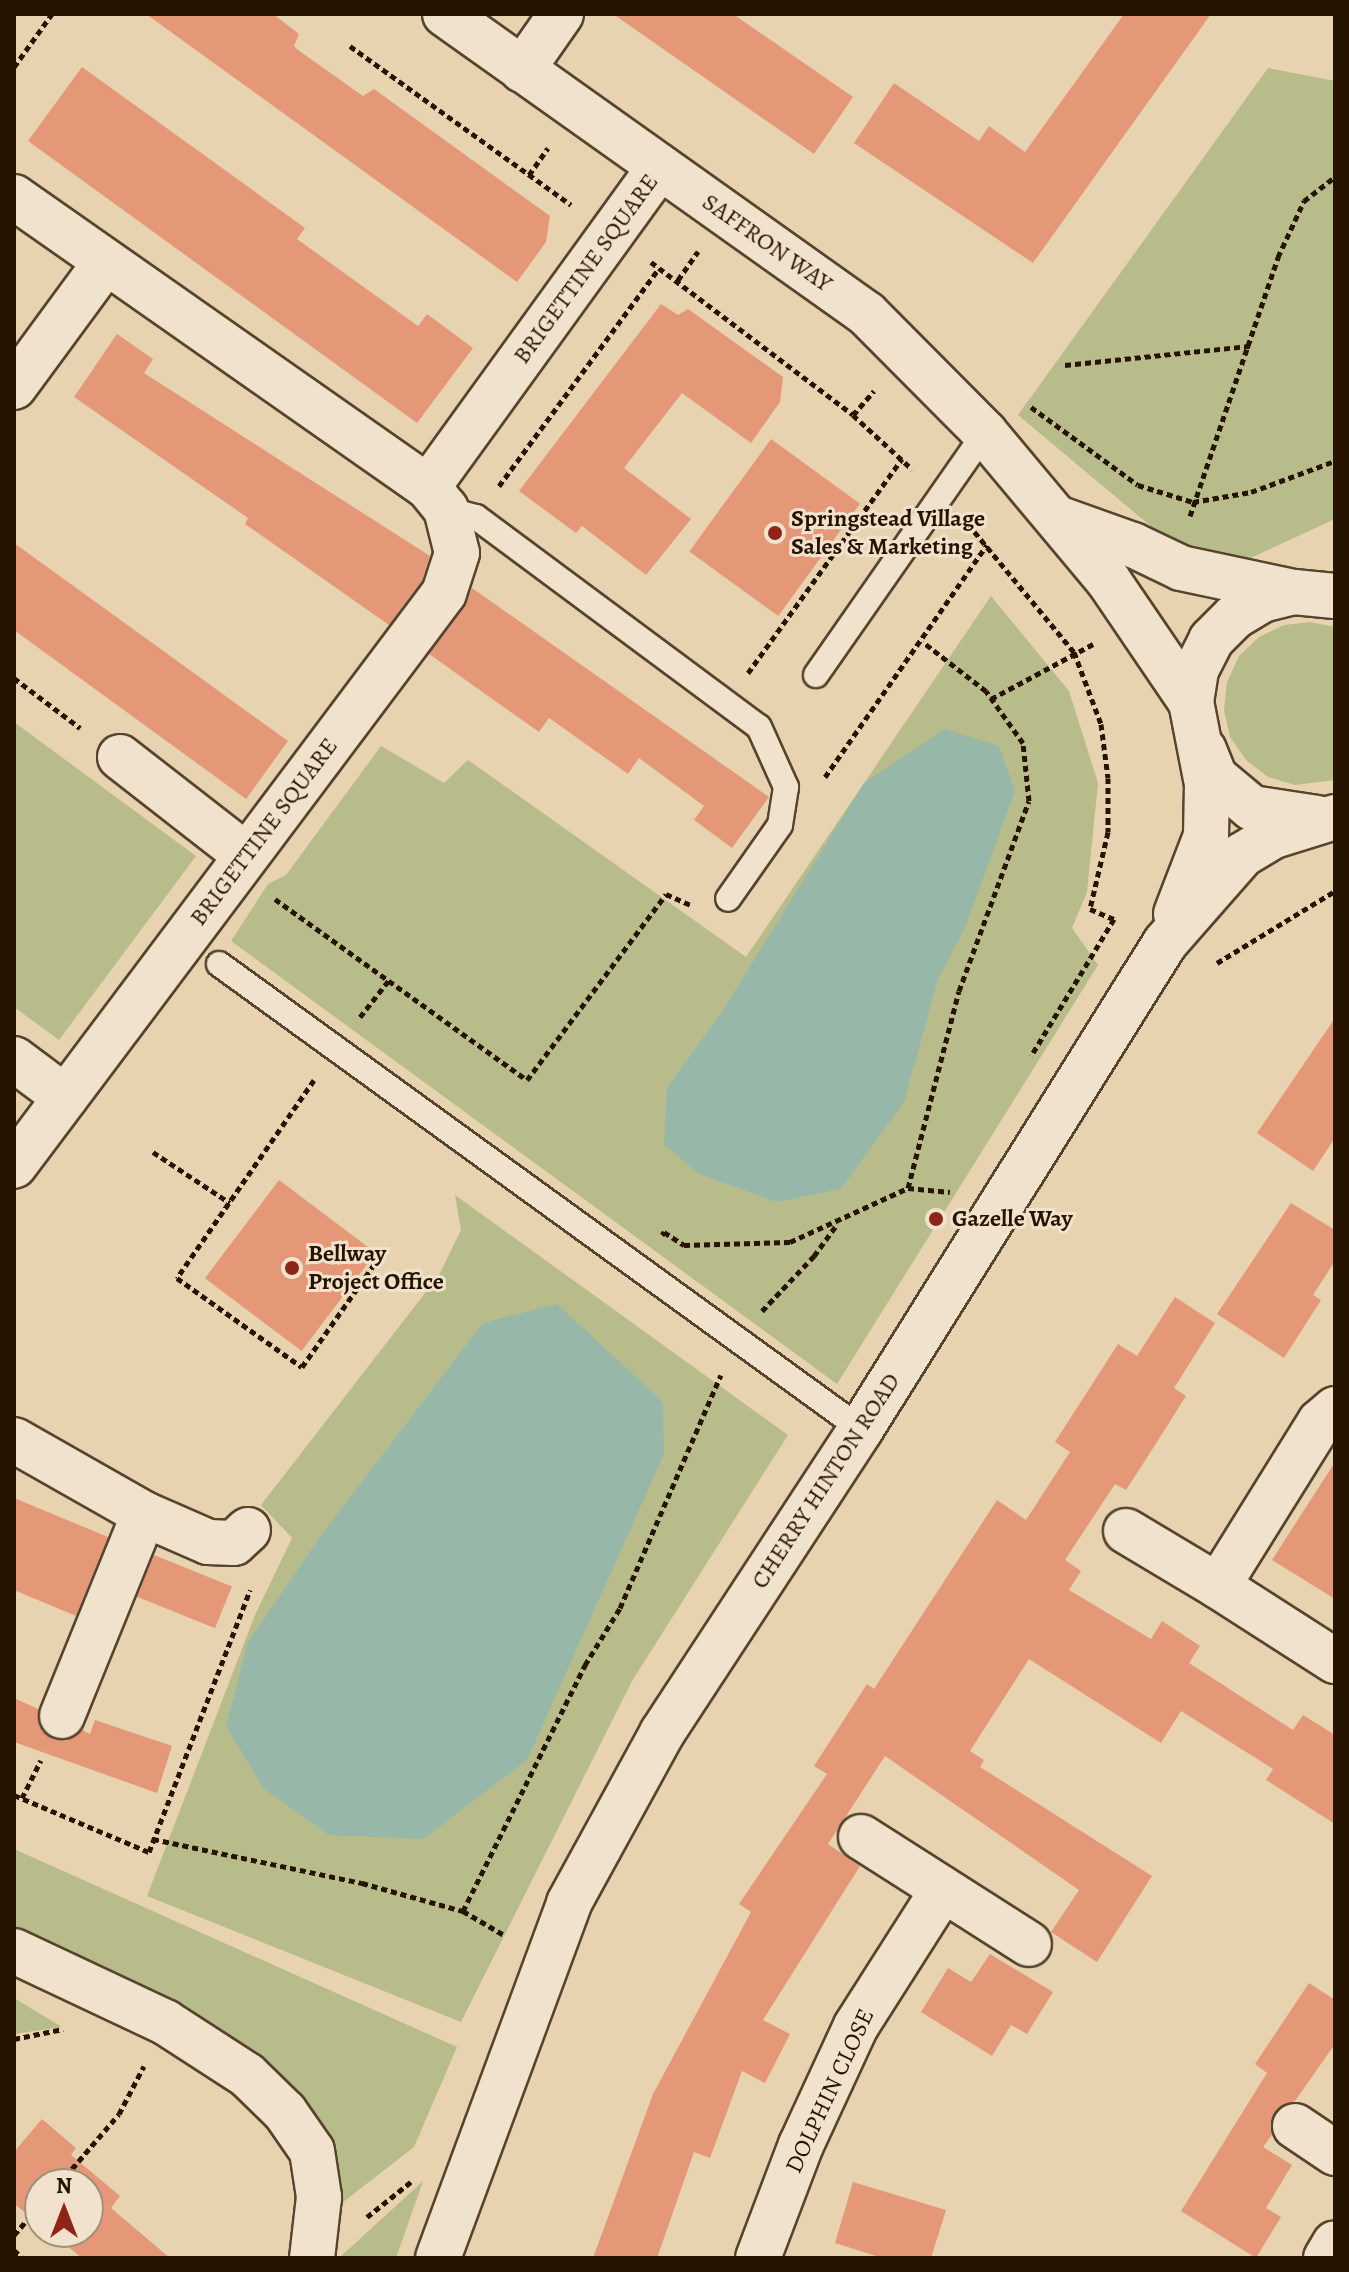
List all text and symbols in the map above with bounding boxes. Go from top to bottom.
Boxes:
street label: BRIGETTINE SQUARE [507,168,665,370]
street label: SAFFRON WAY [697,188,837,298]
place label: Springstead Village Sales & Marketing [791,505,985,561]
marker: Springstead Village Sales & Marketing [766,524,784,542]
street label: BRIGETTINE SQUARE [184,732,344,932]
place label: Gazelle Way [952,1205,1073,1233]
marker: Gazelle Way [927,1210,945,1228]
place label: Bellway Project Office [308,1240,444,1296]
marker: Bellway Project Office [283,1259,301,1277]
street label: CHERRY HINTON ROAD [746,1368,906,1594]
street label: DOLPHIN CLOSE [779,2004,881,2178]
north arrow [24,2168,104,2248]
text: N [56,2171,72,2201]

